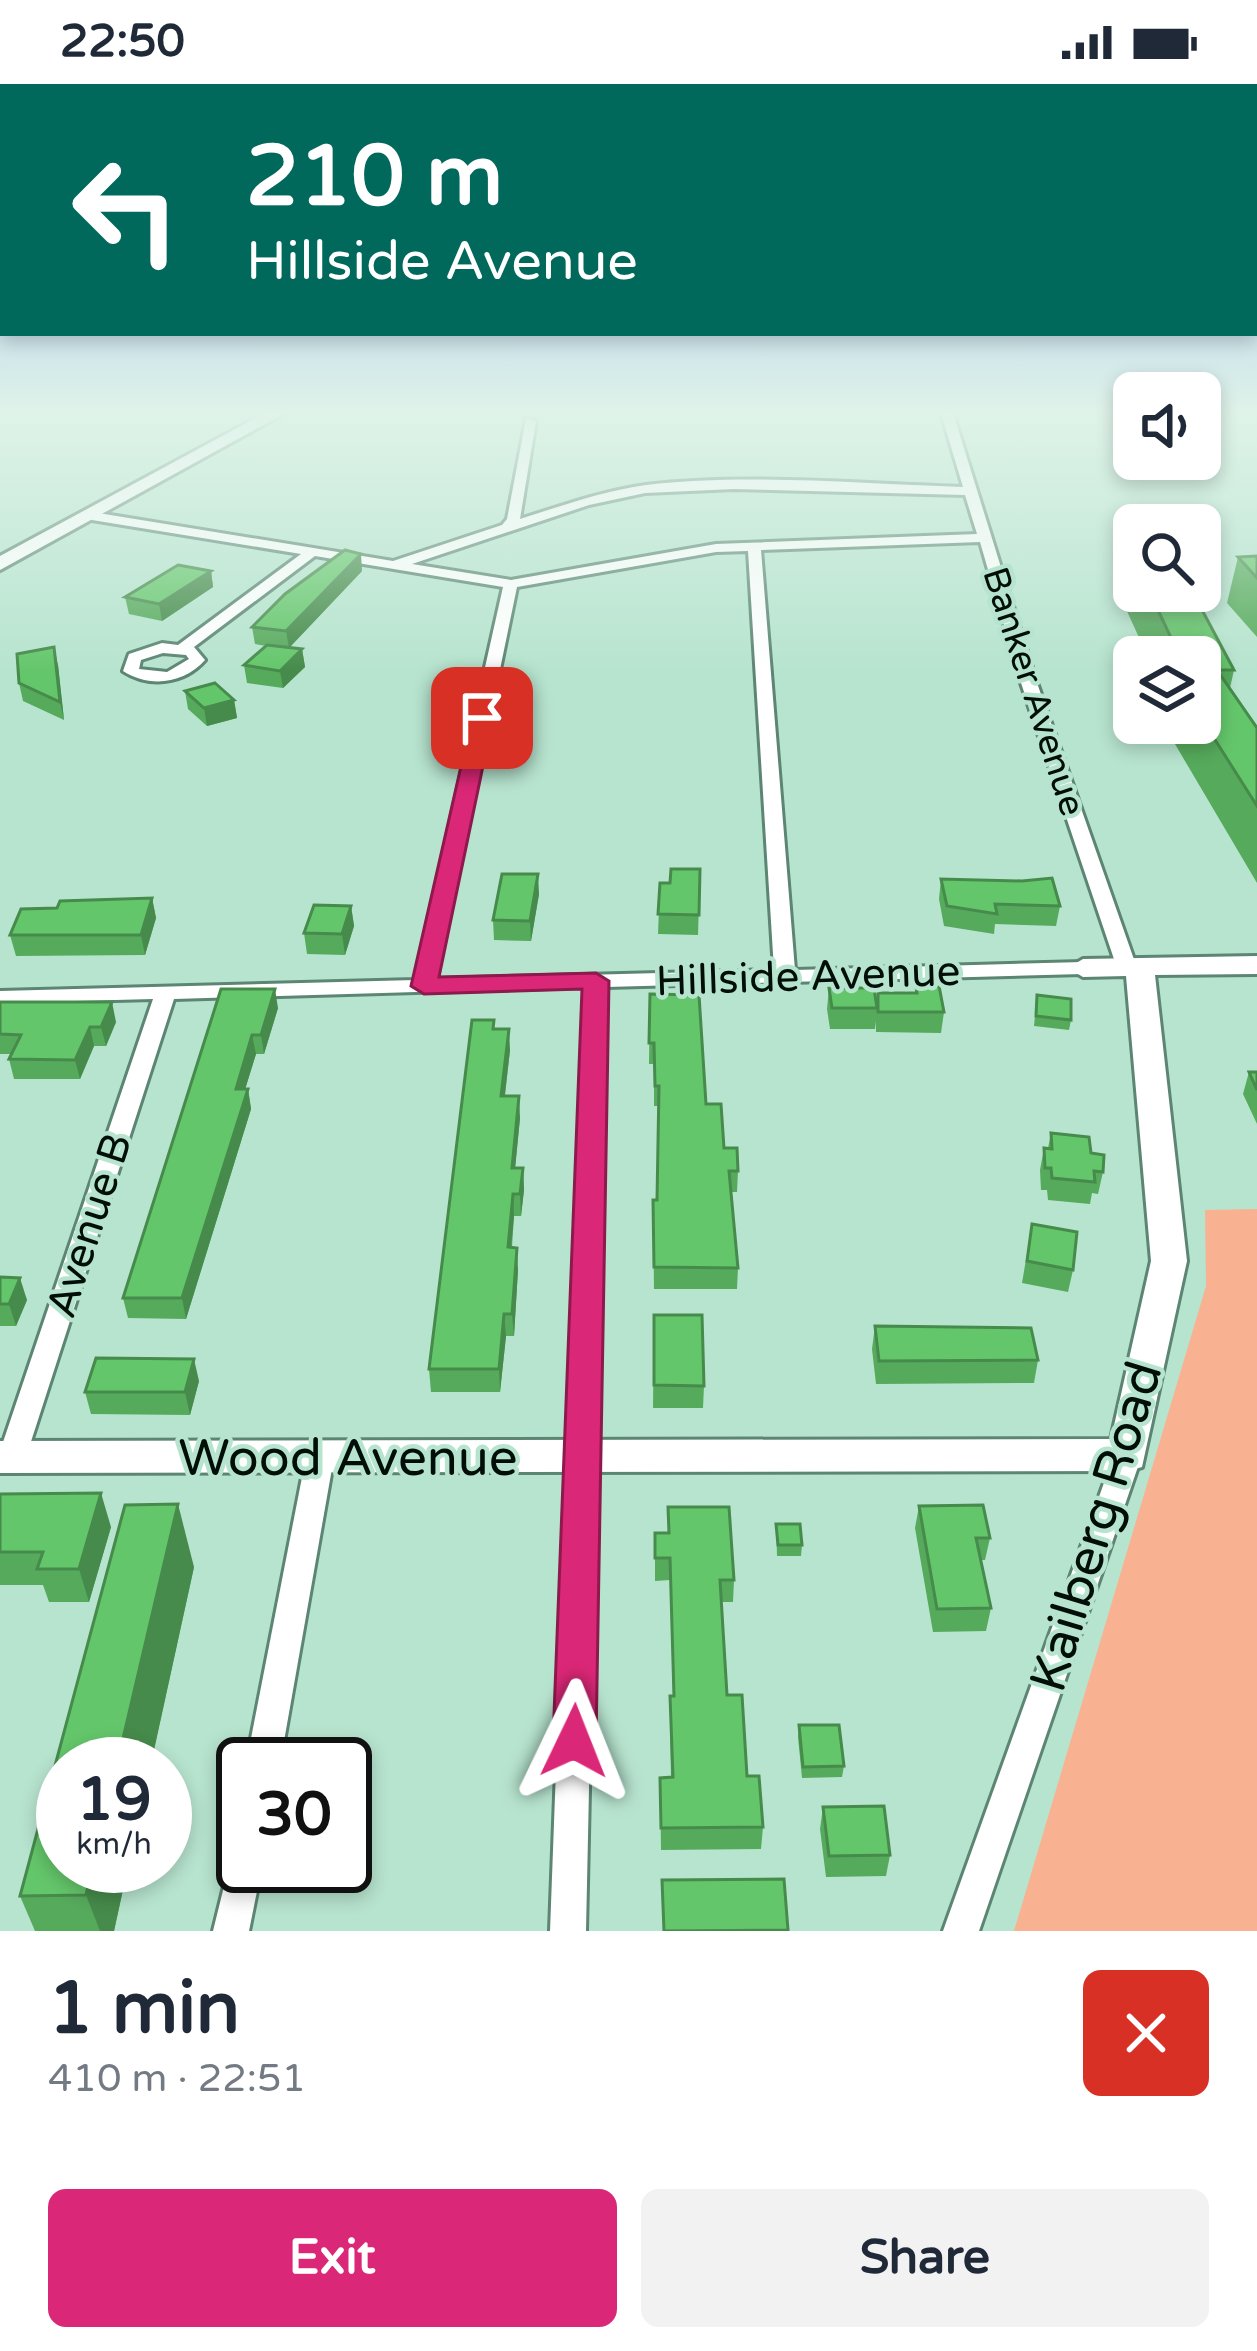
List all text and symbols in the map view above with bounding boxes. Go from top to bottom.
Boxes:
text: 22:50 [60,15,185,69]
text: 210 m [246,127,503,228]
icon: left [48,132,204,288]
text: Hillside Avenue [246,229,638,294]
map controls [1113,372,1221,744]
button: sound [1113,372,1221,480]
button: search [1113,504,1221,612]
street label: Banker Avenue [973,562,1094,821]
button: layers [1113,636,1221,744]
pin [431,667,533,769]
icon: arrive [449,685,515,751]
street label: Hillside Avenue [655,946,961,1007]
street label: Avenue B [36,1127,143,1324]
street label: Kailberg Road [1017,1354,1177,1699]
street label: Wood Avenue [178,1428,518,1490]
position arrow [511,1678,637,1804]
speed limit sign: 30 [216,1737,372,1893]
text: 19 [76,1764,152,1836]
text: km/h [76,1826,152,1863]
text: 1 min [48,1966,240,2053]
button: close [1083,1970,1209,2096]
text: 410 m · 22:51 [48,2055,306,2102]
button: Exit [48,2189,617,2327]
button: Share [641,2189,1209,2327]

